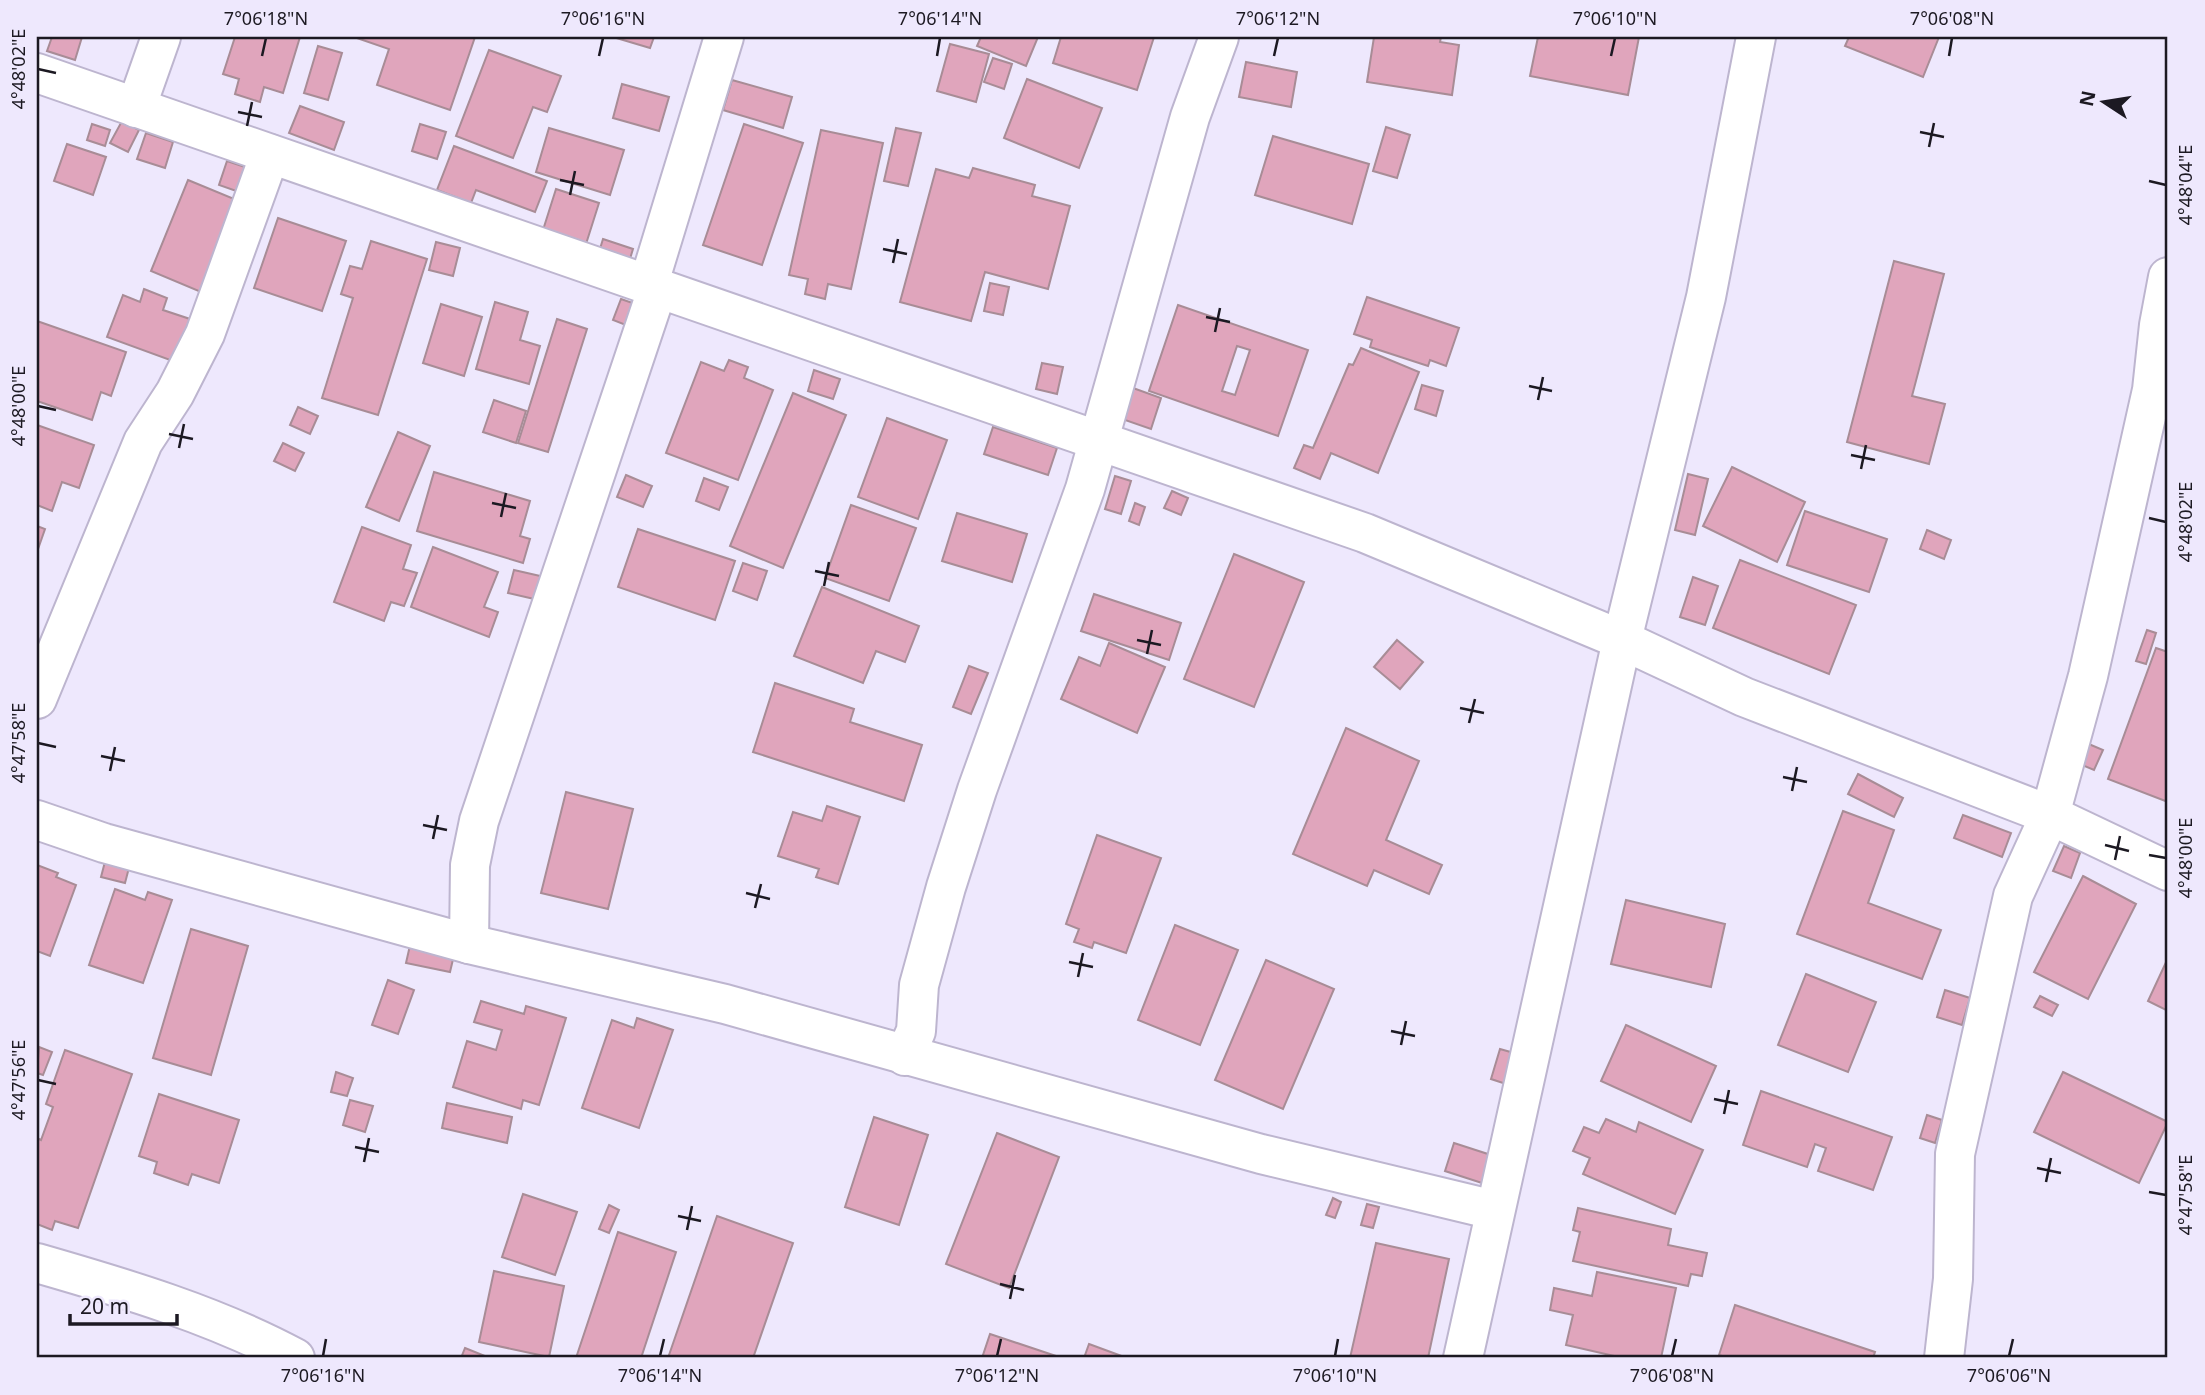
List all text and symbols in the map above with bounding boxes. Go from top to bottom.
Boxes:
text: 7°06'18"N [224,6,308,30]
text: 7°06'16"N [561,6,645,30]
text: 7°06'14"N [898,6,982,30]
text: 7°06'12"N [1236,6,1320,30]
text: 7°06'10"N [1573,6,1657,30]
text: 7°06'08"N [1910,6,1994,30]
text: 4°48'02"E [6,29,30,109]
north arrow [2068,66,2138,136]
text: N [2073,88,2102,109]
text: 4°48'04"E [2173,145,2197,225]
text: 4°48'00"E [6,366,30,446]
text: 4°48'02"E [2173,482,2197,562]
text: 4°47'58"E [6,703,30,783]
text: 4°48'00"E [2173,818,2197,898]
text: 4°47'56"E [6,1040,30,1120]
text: 4°47'58"E [2173,1155,2197,1235]
scale bar [70,1283,177,1327]
text: 20 m [80,1292,129,1320]
text: 7°06'16"N [281,1363,365,1387]
text: 7°06'14"N [618,1363,702,1387]
text: 7°06'12"N [955,1363,1039,1387]
text: 7°06'10"N [1293,1363,1377,1387]
text: 7°06'08"N [1630,1363,1714,1387]
text: 7°06'06"N [1967,1363,2051,1387]

